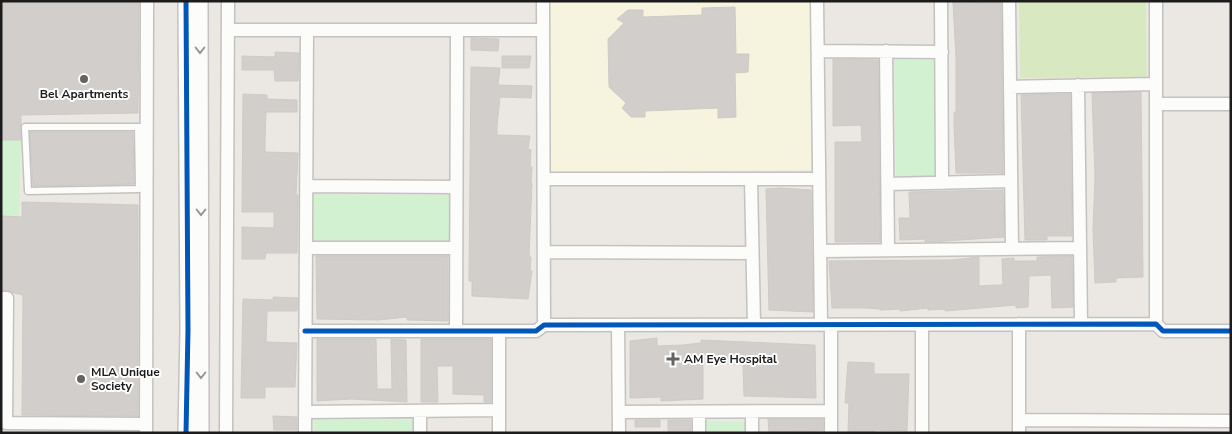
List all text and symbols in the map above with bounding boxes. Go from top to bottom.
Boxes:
one-way arrow [195,46,205,54]
marker: Bel Apartments [78,73,90,85]
place label: Bel Apartments [40,86,128,102]
one-way arrow [196,209,206,217]
place label: AM Eye Hospital [684,351,777,367]
marker: AM Eye Hospital [666,352,680,366]
place label: MLA Unique Society [91,364,160,394]
one-way arrow [196,372,206,379]
marker: MLA Unique Society [75,373,87,385]

